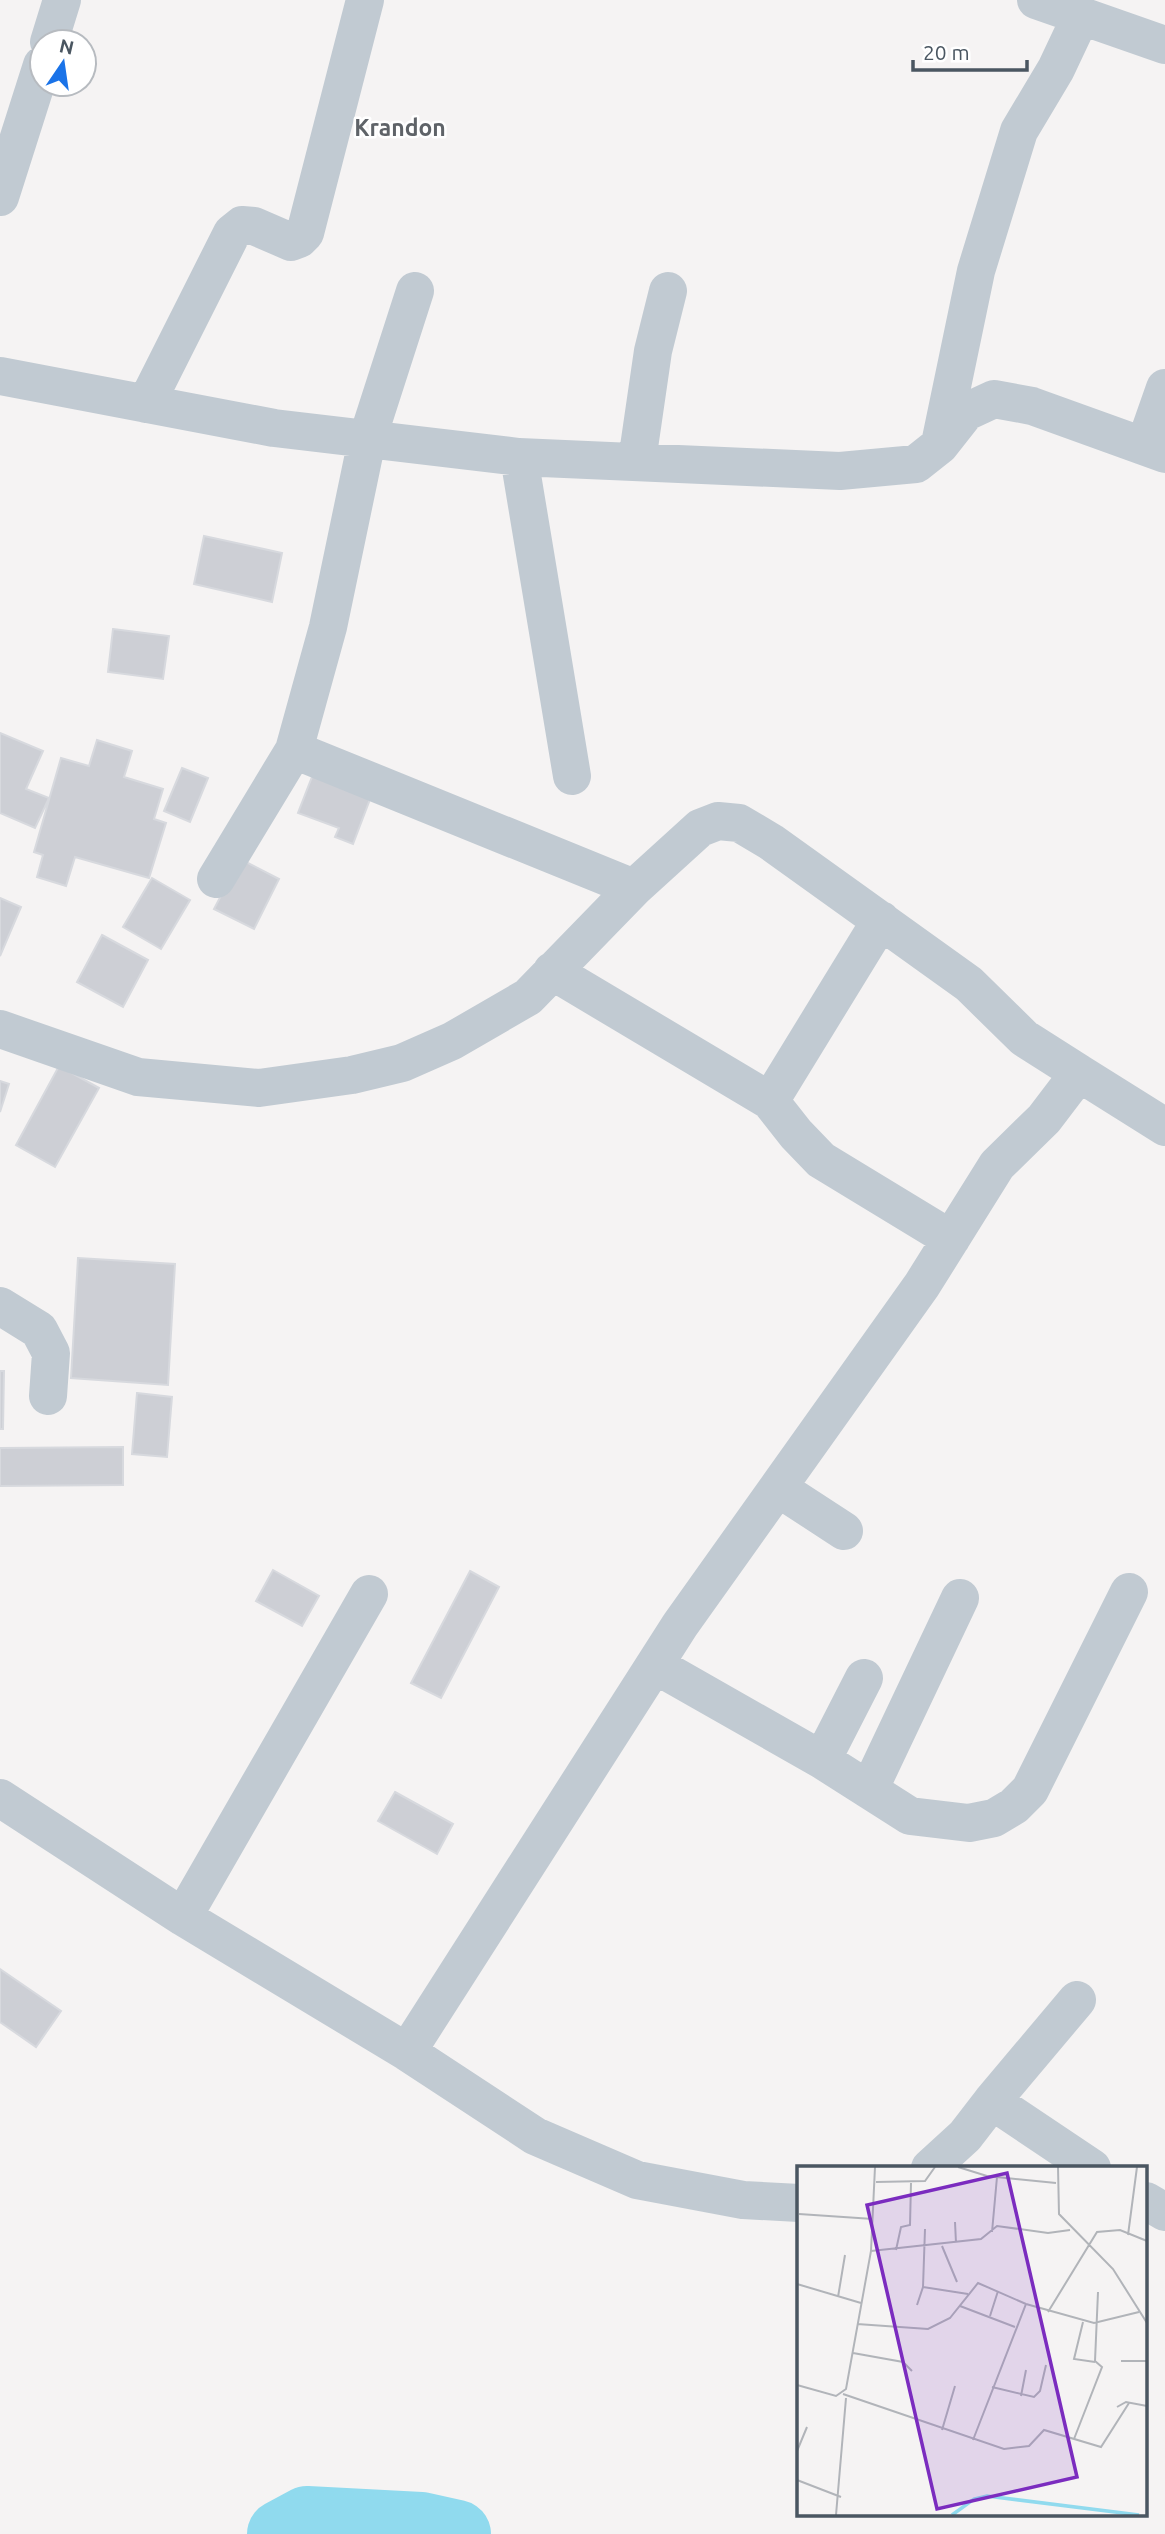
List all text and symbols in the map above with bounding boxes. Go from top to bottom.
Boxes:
north arrow [28,28,98,98]
scale bar [913,28,1027,72]
text: N [57,34,76,59]
text: 20 m [923,40,970,64]
district label: Krandon [354,115,446,140]
inset map [797,2166,1148,2516]

